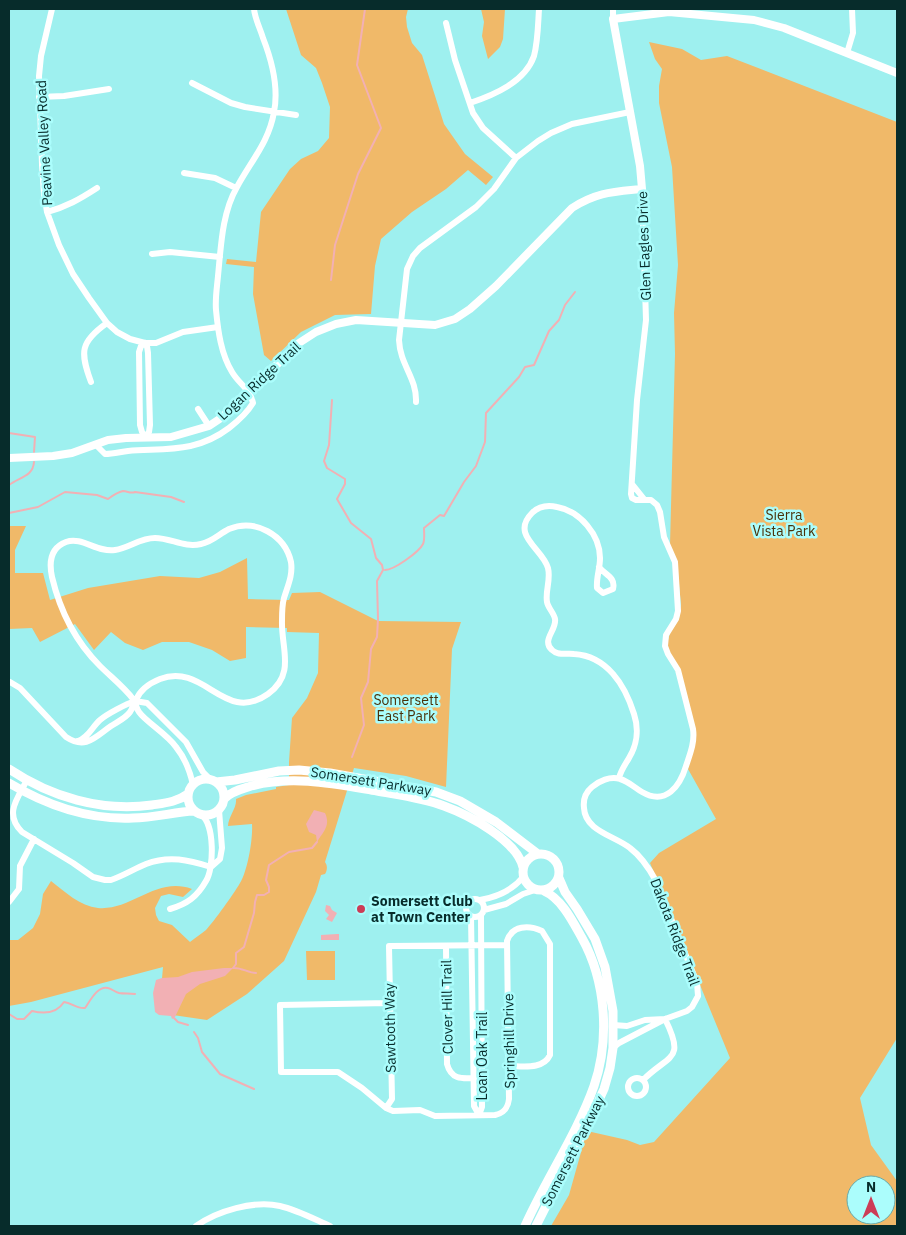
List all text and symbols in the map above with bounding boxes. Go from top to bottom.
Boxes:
street label: Peavine Valley Road [32,80,56,206]
street label: Glen Eagles Drive [633,191,655,301]
street label: Logan Ridge Trail [214,338,304,424]
park label: Sierra Vista Park [753,506,816,540]
park label: Somersett East Park [373,691,439,725]
street label: Somersett Parkway [309,763,433,799]
street label: Dakota Ridge Trail [646,876,704,988]
place label: Somersett Club at Town Center [371,892,473,926]
marker: Somersett Club at Town Center [355,903,367,915]
street label: Clover Hill Trail [437,959,457,1054]
street label: Sawtooth Way [380,983,400,1073]
street label: Springhill Drive [499,993,519,1089]
street label: Loan Oak Trail [473,1011,491,1100]
street label: Somersett Parkway [537,1093,609,1209]
north arrow [846,1175,896,1225]
text: N [866,1178,876,1196]

